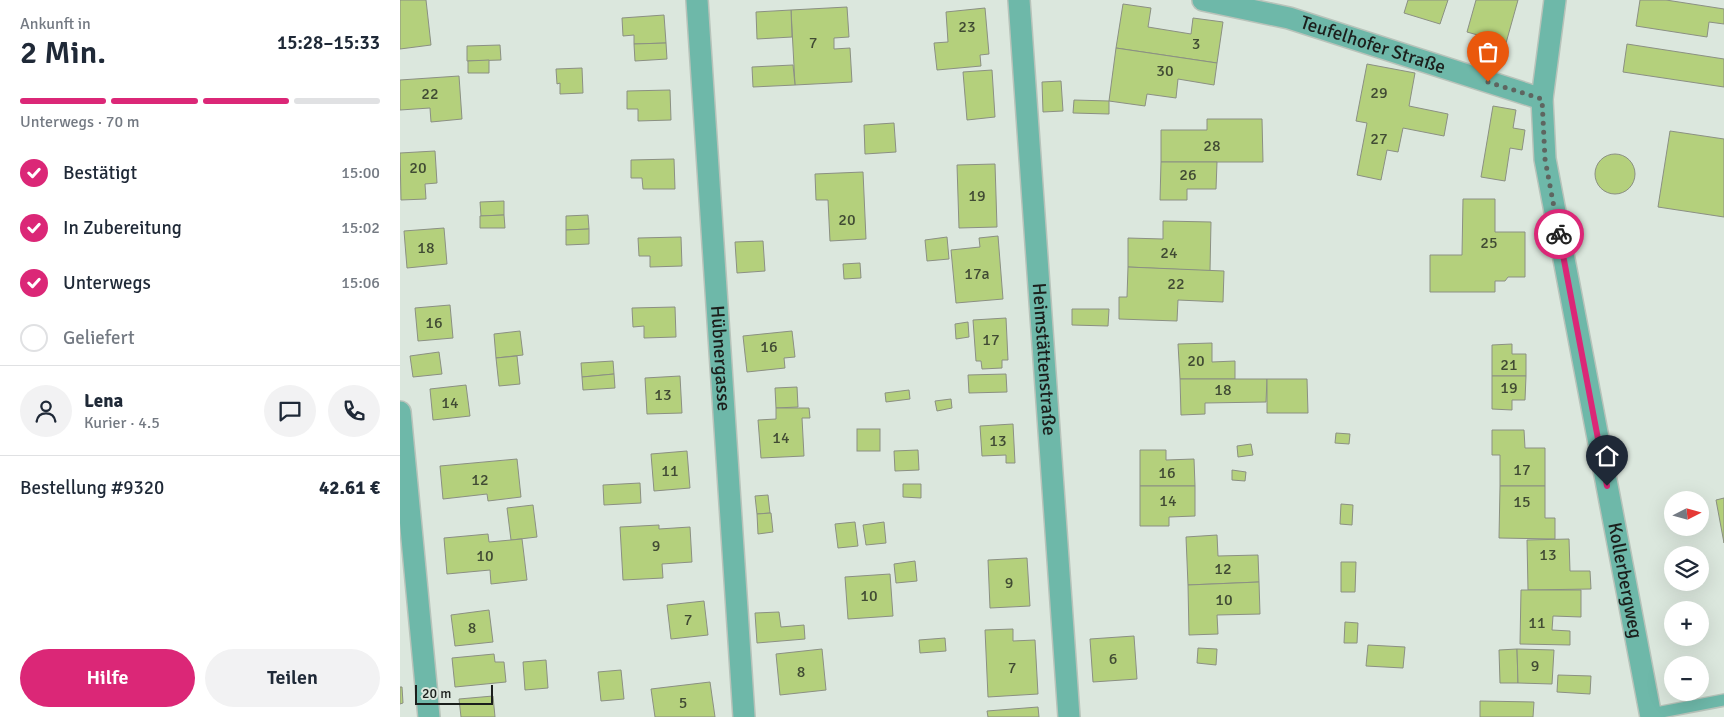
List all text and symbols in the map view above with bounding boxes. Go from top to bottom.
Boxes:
street label: Teufelhofer Straße [1297,10,1449,79]
text: Ankunft in [20,14,91,34]
house number: 23 [958,17,976,37]
text: 15:28–15:33 [277,31,380,55]
pin [1467,31,1509,82]
text: 2 Min. [20,33,106,72]
house number: 7 [809,33,817,53]
house number: 3 [1192,34,1200,54]
icon: bag [1474,38,1502,66]
house number: 30 [1156,61,1174,81]
house number: 29 [1370,83,1388,103]
house number: 22 [421,84,439,104]
text: Unterwegs · 70 m [20,112,139,132]
house number: 27 [1370,129,1388,149]
house number: 28 [1203,136,1221,156]
house number: 20 [409,158,427,178]
icon: check [20,159,48,187]
text: Bestätigt [63,161,137,185]
text: 15:00 [341,163,380,183]
house number: 26 [1179,165,1197,185]
house number: 19 [968,186,986,206]
courier [1534,209,1584,259]
house number: 20 [838,210,856,230]
icon: check [20,214,48,242]
text: In Zubereitung [63,216,182,240]
text: 15:02 [341,218,380,238]
icon: bike [1545,220,1573,248]
house number: 25 [1480,233,1498,253]
house number: 18 [417,238,435,258]
house number: 24 [1160,243,1178,263]
house number: 17a [964,264,990,284]
icon: check [20,269,48,297]
text: Unterwegs [63,271,151,295]
text: 15:06 [341,273,380,293]
house number: 22 [1167,274,1185,294]
street label: Heimstättenstraße [1027,282,1061,436]
street label: Hübnergasse [705,305,736,412]
house number: 16 [425,313,443,333]
text: Geliefert [63,326,135,350]
house number: 17 [982,330,1000,350]
house number: 16 [760,337,778,357]
house number: 20 [1187,351,1205,371]
house number: 21 [1500,355,1518,375]
house number: 19 [1500,378,1518,398]
house number: 18 [1214,380,1232,400]
button: person [20,385,72,437]
button: chat [264,385,316,437]
button: phone [328,385,380,437]
house number: 13 [654,385,672,405]
text: Lena [84,389,123,413]
house number: 14 [441,393,459,413]
text: Kurier · 4.5 [84,413,160,433]
house number: 14 [772,428,790,448]
house number: 13 [989,431,1007,451]
pin [1586,435,1628,486]
icon: home [1593,442,1621,470]
house number: 17 [1513,460,1531,480]
house number: 11 [661,461,679,481]
house number: 16 [1158,463,1176,483]
house number: 12 [471,470,489,490]
text: Bestellung #9320 [20,476,164,500]
text: 42.61 € [319,476,380,500]
house number: 14 [1159,491,1177,511]
north arrow [1664,491,1709,536]
map controls [1664,491,1709,701]
house number: 15 [1513,492,1531,512]
street label: Kollerbergweg [1602,521,1648,641]
house number: 9 [652,536,660,556]
house number: 13 [1539,545,1557,565]
house number: 10 [476,546,494,566]
button: layers [1664,546,1709,591]
house number: 12 [1214,559,1232,579]
house number: 9 [1005,573,1013,593]
house number: 10 [860,586,878,606]
house number: 10 [1215,590,1233,610]
button: + [1664,601,1709,646]
house number: 7 [684,610,692,630]
house number: 11 [1528,613,1546,633]
house number: 8 [468,618,476,638]
button: Hilfe [20,649,195,707]
button: Teilen [205,649,380,707]
house number: 6 [1109,649,1117,669]
house number: 9 [1531,656,1539,676]
button: − [1664,656,1709,701]
house number: 7 [1008,658,1016,678]
house number: 8 [797,662,805,682]
scale bar [415,682,492,705]
text: 20 m [422,685,451,702]
house number: 5 [679,693,687,713]

